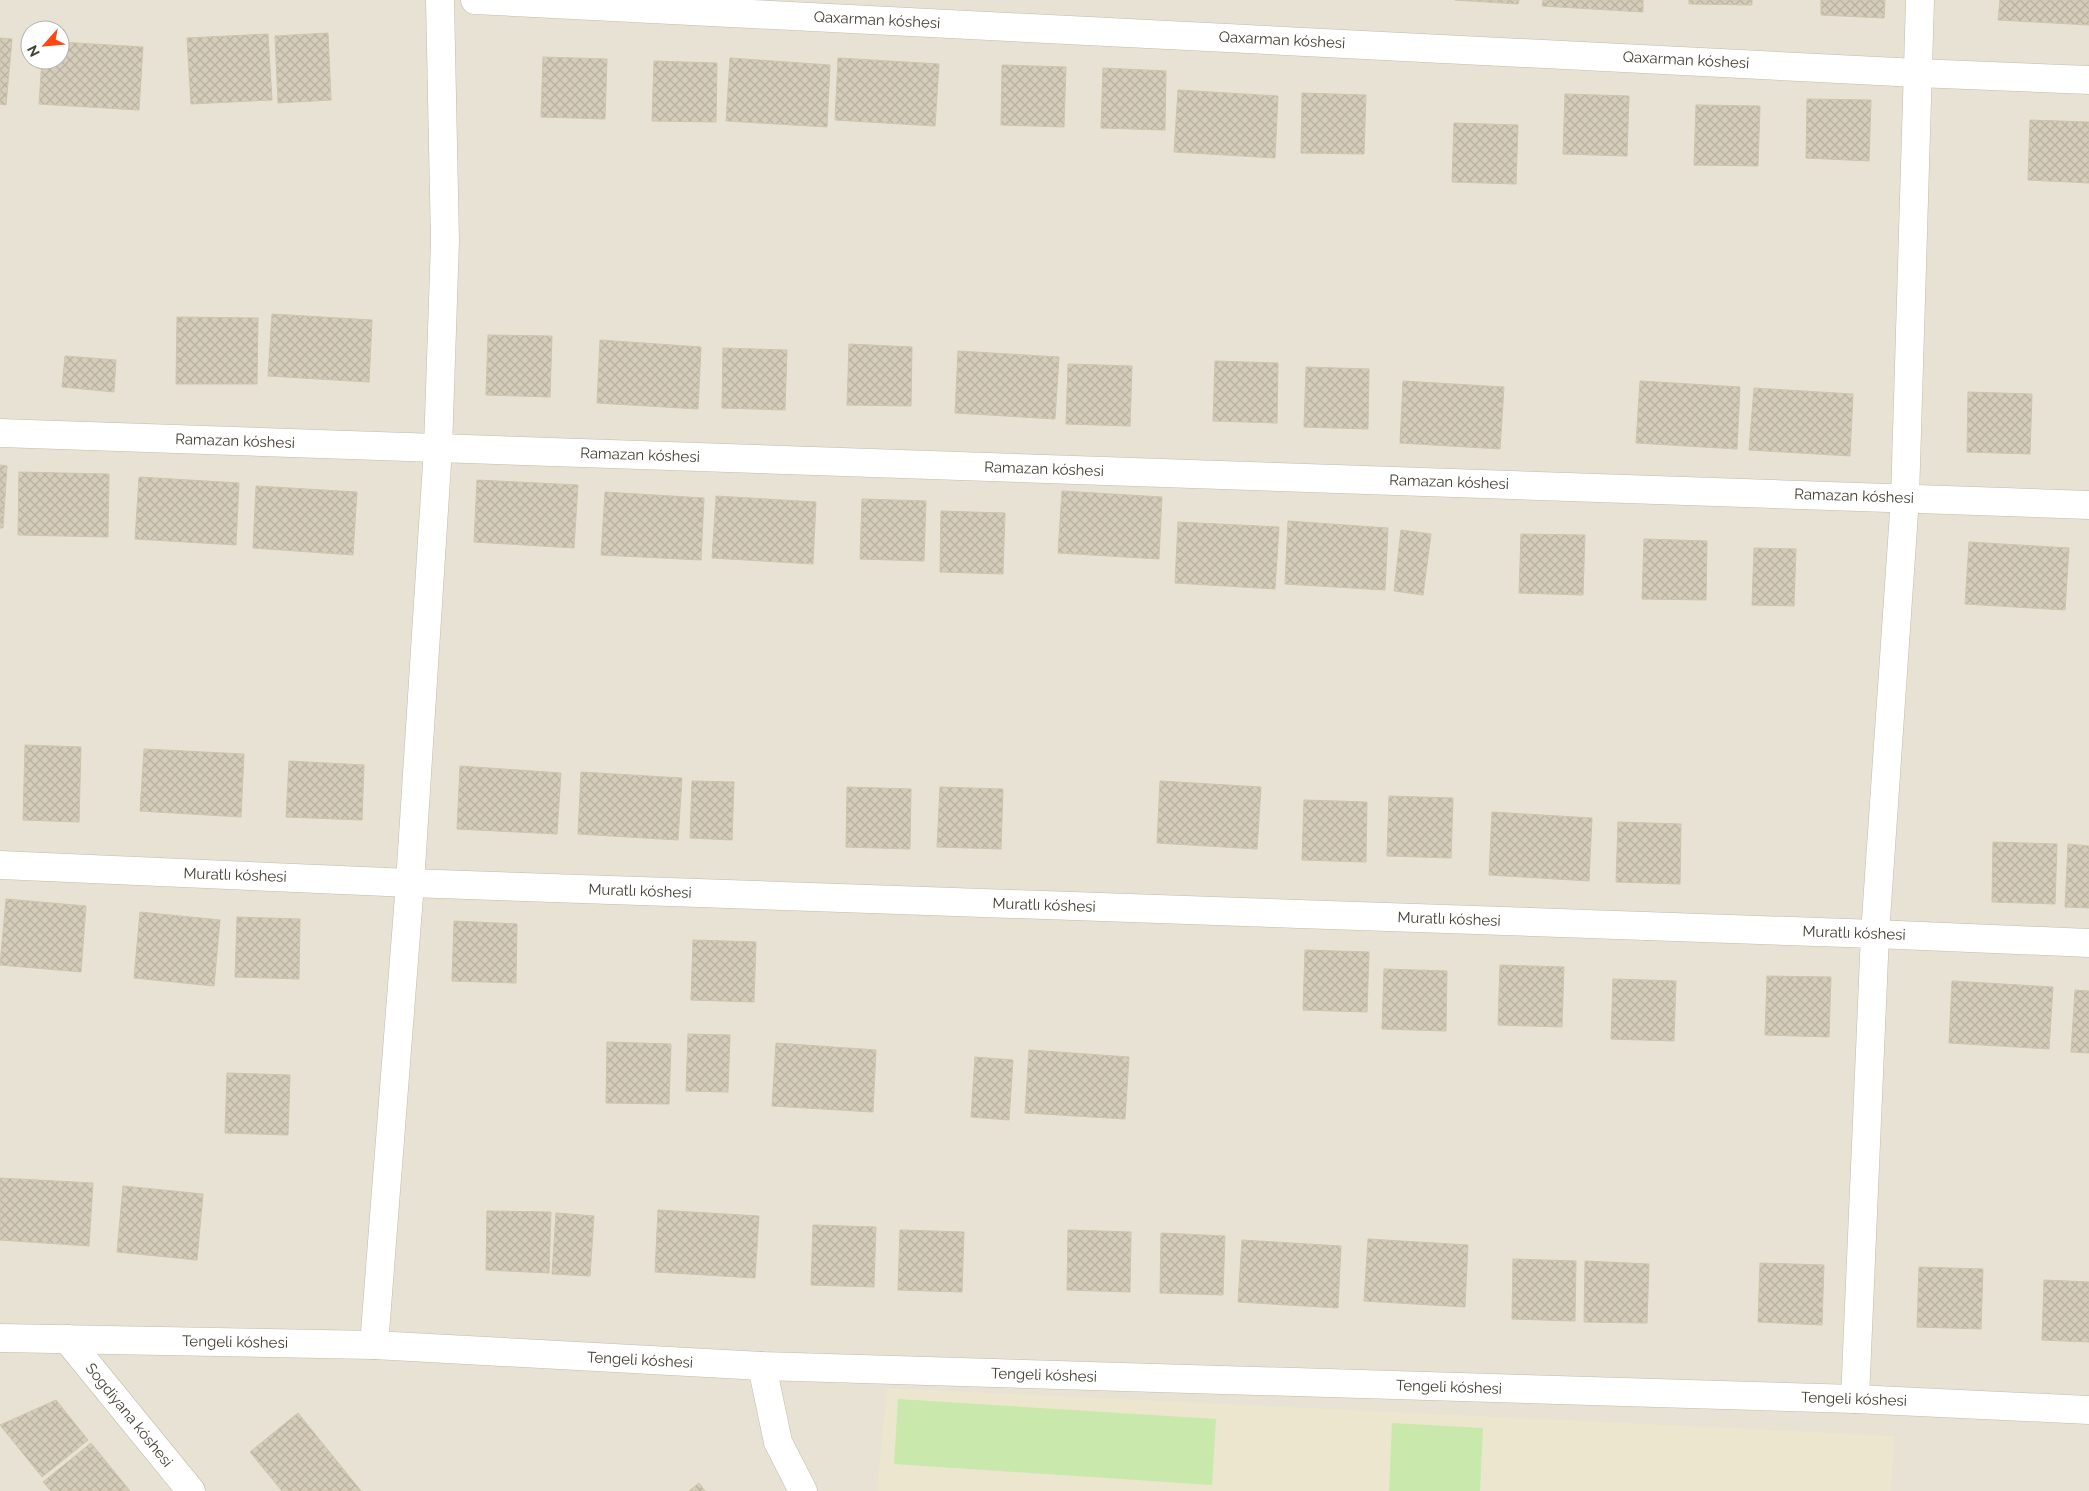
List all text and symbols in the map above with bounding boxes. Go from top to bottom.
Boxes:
street label: Qaxarman kóshesi [813,8,941,32]
north arrow [20,20,70,70]
street label: Qaxarman kóshesi [1218,28,1346,52]
text: N [24,43,43,59]
street label: Qaxarman kóshesi [1622,48,1750,72]
street label: Ramazan kóshesi [175,430,295,452]
street label: Ramazan kóshesi [580,444,700,466]
street label: Ramazan kóshesi [984,458,1104,480]
street label: Ramazan kóshesi [1389,471,1509,493]
street label: Ramazan kóshesi [1794,485,1914,507]
street label: Muratlı kóshesi [183,864,287,886]
street label: Muratlı kóshesi [588,880,692,902]
street label: Muratlı kóshesi [992,894,1096,916]
street label: Muratlı kóshesi [1397,908,1501,930]
street label: Muratlı kóshesi [1802,922,1906,944]
street label: Tengeli kóshesi [182,1332,288,1352]
street label: Tengeli kóshesi [587,1348,693,1372]
street label: Sogdiyana kóshesi [82,1359,176,1471]
street label: Tengeli kóshesi [991,1364,1097,1386]
street label: Tengeli kóshesi [1396,1376,1502,1398]
street label: Tengeli kóshesi [1801,1388,1907,1410]

